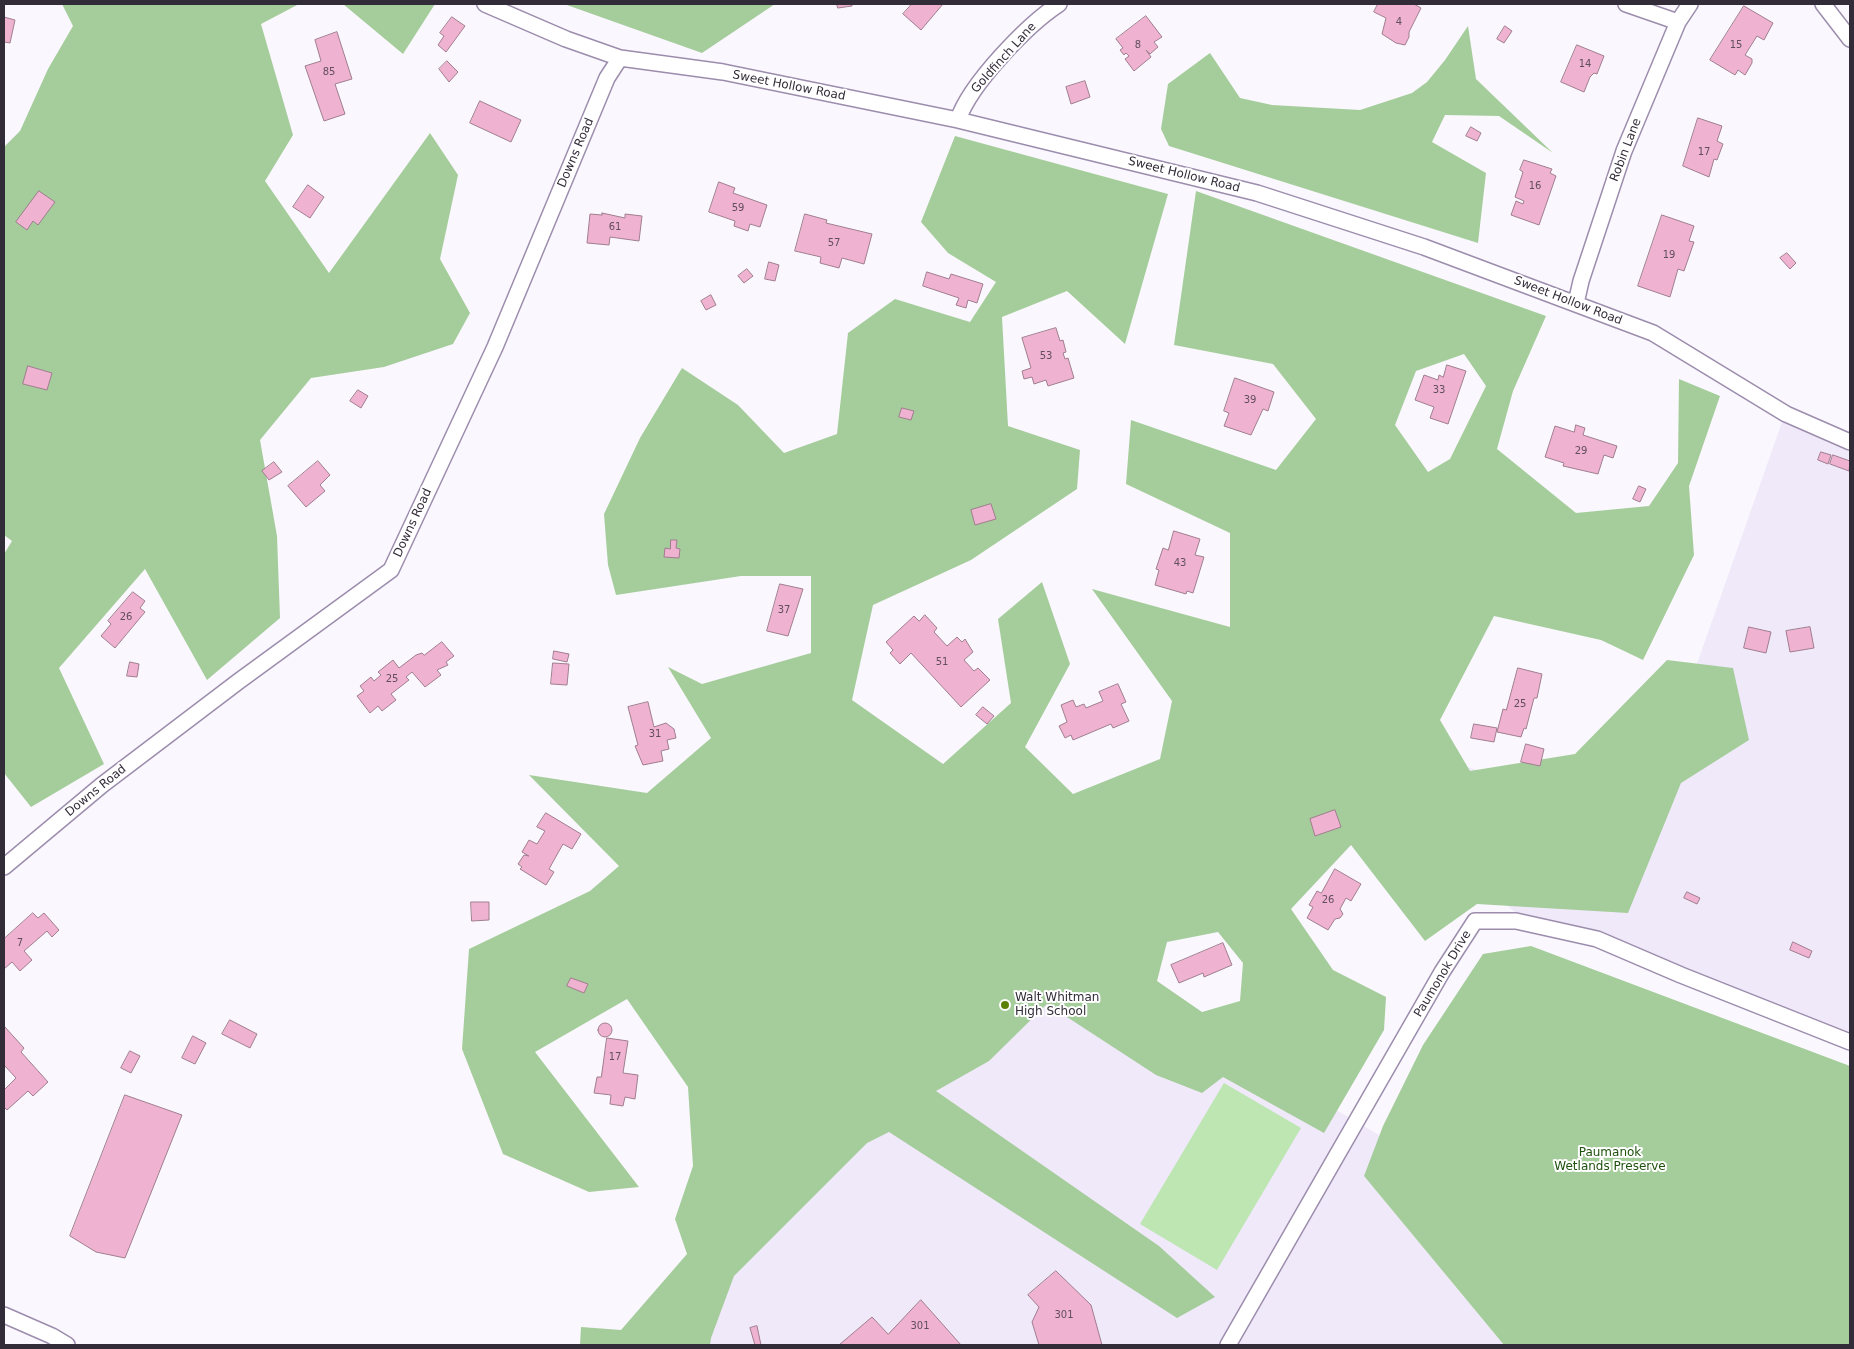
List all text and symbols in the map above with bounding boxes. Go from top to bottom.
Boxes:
house number: 4 [1396,16,1402,28]
street label: Goldfinch Lane [969,20,1039,96]
house number: 8 [1135,39,1141,51]
house number: 15 [1730,39,1742,51]
house number: 14 [1579,58,1591,70]
house number: 85 [323,66,335,78]
street label: Sweet Hollow Road [731,68,847,104]
street label: Downs Road [555,116,597,190]
street label: Robin Lane [1607,116,1645,184]
house number: 17 [1698,146,1710,158]
street label: Sweet Hollow Road [1127,154,1241,196]
house number: 16 [1529,180,1541,192]
house number: 59 [732,202,744,214]
house number: 61 [609,221,621,233]
house number: 57 [828,237,840,249]
house number: 19 [1663,249,1675,261]
street label: Sweet Hollow Road [1512,274,1624,328]
house number: 53 [1040,350,1052,362]
house number: 33 [1433,384,1445,396]
house number: 39 [1244,394,1256,406]
house number: 29 [1575,445,1587,457]
street label: Downs Road [391,486,435,560]
house number: 43 [1174,557,1186,569]
house number: 37 [778,604,790,616]
house number: 26 [120,611,132,623]
house number: 51 [936,656,948,668]
house number: 25 [386,673,398,685]
house number: 25 [1514,698,1526,710]
house number: 31 [649,728,661,740]
street label: Downs Road [63,762,129,820]
house number: 26 [1322,894,1334,906]
street label: Paumonok Drive [1411,928,1475,1020]
house number: 7 [17,937,23,949]
place label: Walt Whitman High School [1015,991,1099,1019]
marker: Walt Whitman High School [999,999,1011,1011]
house number: 17 [609,1051,621,1063]
park label: Paumanok Wetlands Preserve [1554,1146,1666,1174]
house number: 301 [1054,1309,1074,1321]
house number: 301 [910,1320,930,1332]

